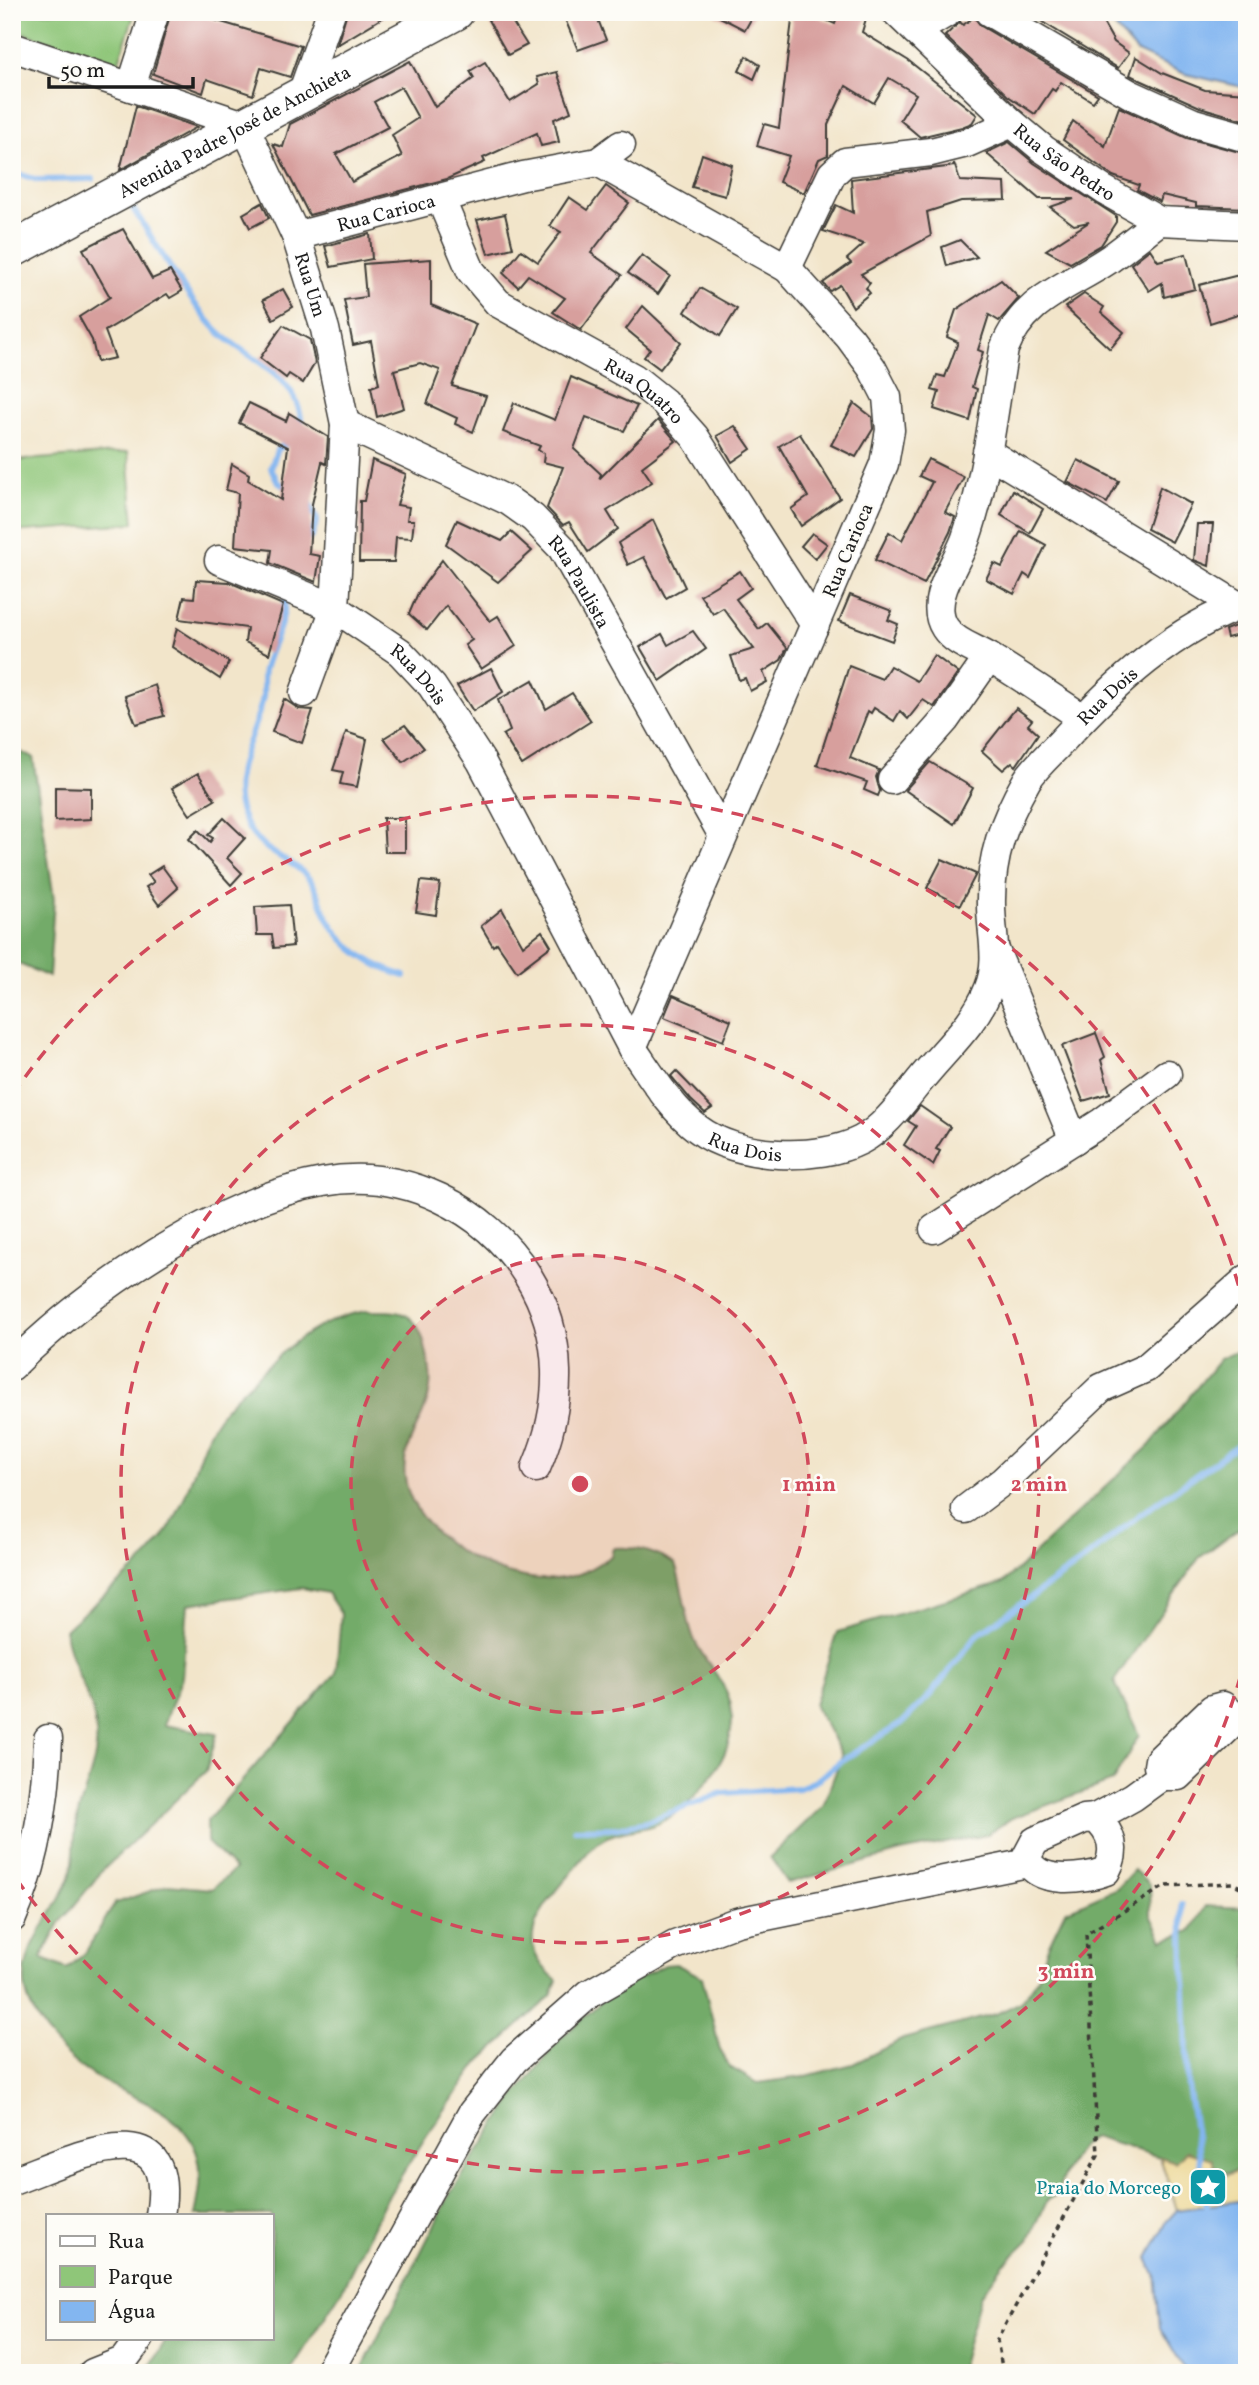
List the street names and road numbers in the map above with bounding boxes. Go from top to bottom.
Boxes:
street label: Avenida Padre José de Anchieta [114,60,356,206]
street label: Rua São Pedro [1007,118,1119,209]
street label: Rua Carioca [334,189,438,240]
street label: Rua Um [287,249,332,321]
street label: Rua Quatro [599,353,689,431]
street label: Rua Carioca [817,499,880,602]
street label: Rua Paulista [541,530,615,634]
street label: Rua Dois [385,638,452,711]
street label: Rua Dois [1072,662,1144,732]
street label: Rua Dois [703,1127,783,1169]

